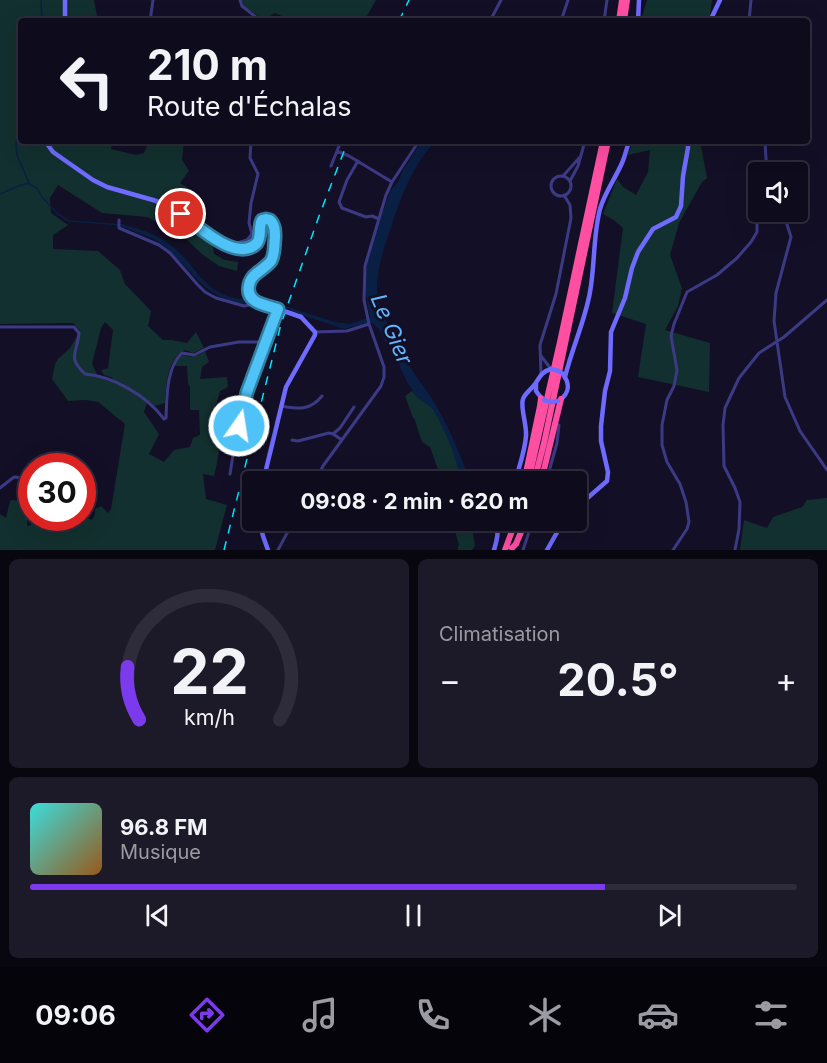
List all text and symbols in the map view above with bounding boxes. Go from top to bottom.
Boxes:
text: 210 m [147,39,268,90]
icon: left [48,42,126,120]
text: Route d'Échalas [147,90,351,123]
map controls [748,162,808,222]
button: sound [748,162,808,222]
pin [155,188,206,239]
icon: arrive [164,197,197,230]
water label: Le Gier [366,290,419,369]
position arrow [207,394,271,458]
speed limit sign: 30 [18,453,96,531]
text: 09:08 · 2 min · 620 m [300,488,529,514]
text: Climatisation [439,622,560,646]
text: 22 [170,634,248,709]
text: 20.5° [557,652,679,707]
text: − [439,660,461,700]
text: + [775,660,797,700]
text: km/h [184,705,234,731]
text: 96.8 FM [120,814,208,840]
text: Musique [120,840,201,864]
icon: previous [141,899,174,932]
icon: pause [397,899,430,932]
icon: next [653,899,686,932]
icon: directions [186,994,228,1036]
icon: music [299,994,341,1036]
icon: phone [412,994,454,1036]
icon: climate [524,994,566,1036]
icon: car [637,994,679,1036]
icon: filters [750,994,792,1036]
text: 09:06 [35,999,116,1032]

